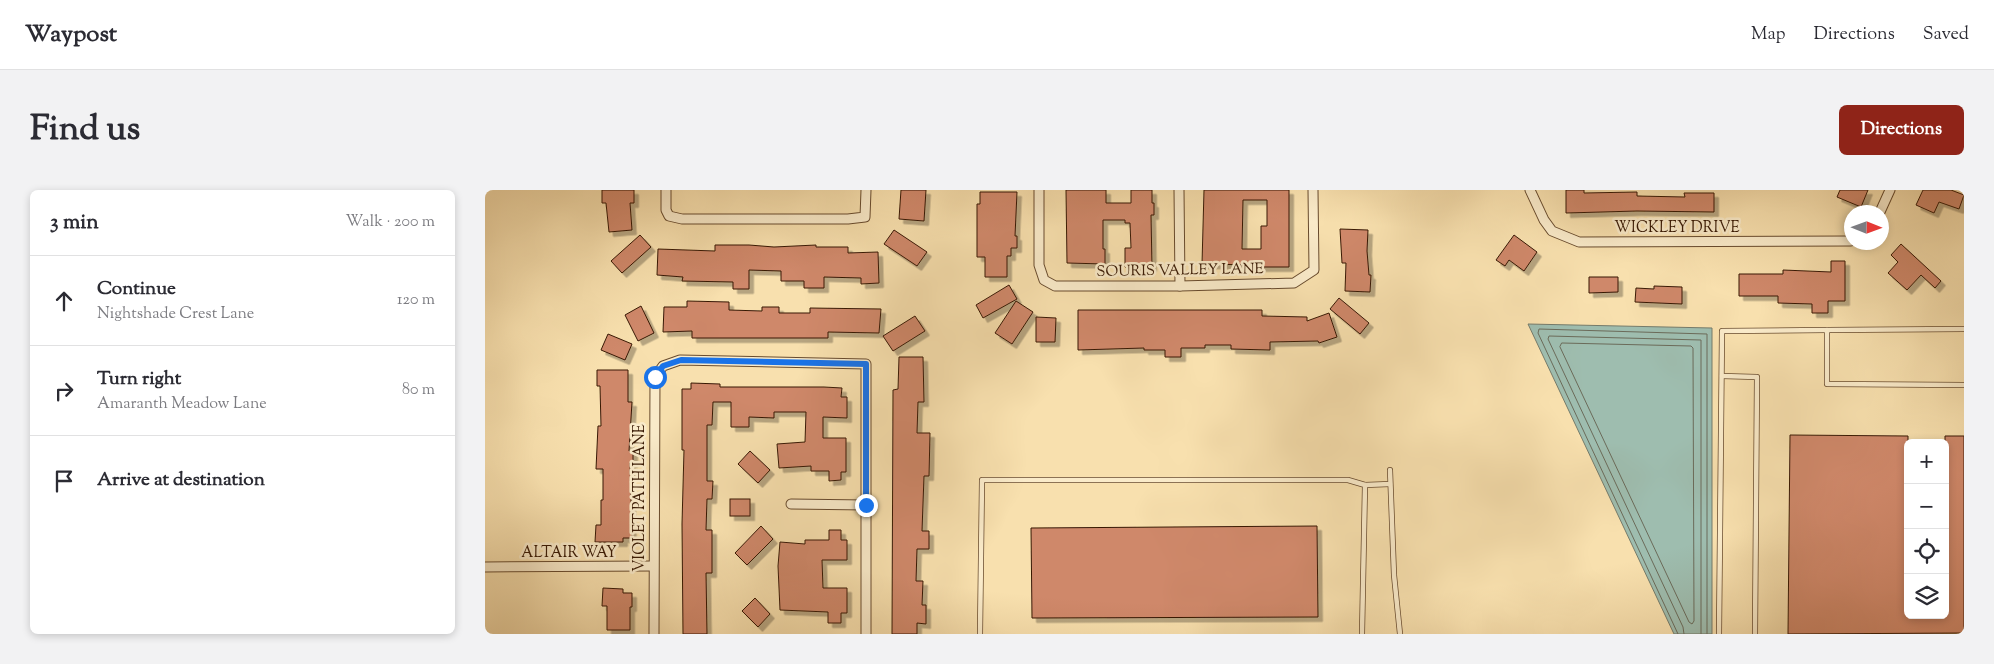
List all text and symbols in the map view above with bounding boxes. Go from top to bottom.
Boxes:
text: Waypost [25,18,117,52]
text: Map [1751,22,1786,48]
text: Directions [1814,22,1895,48]
text: Saved [1923,22,1969,48]
text: Find us [30,105,140,156]
button: Directions [1839,105,1964,155]
north arrow [1844,205,1889,250]
text: 3 min [50,208,99,238]
text: Walk · 200 m [346,211,435,234]
street label: WICKLEY DRIVE [1614,218,1740,239]
street label: SOURIS VALLEY LANE [1096,259,1264,283]
text: Continue [97,276,176,303]
icon: ahead [50,287,78,315]
text: 120 m [397,289,435,312]
text: Nightshade Crest Lane [97,303,254,326]
text: Turn right [97,366,181,393]
route start [644,366,667,389]
icon: right [50,377,78,405]
text: 80 m [402,379,435,402]
text: Amaranth Meadow Lane [97,393,267,416]
street label: VIOLET PATH LANE [630,424,651,572]
map controls [1904,439,1949,619]
button: + [1904,439,1949,484]
icon: arrive [50,467,78,495]
text: Arrive at destination [97,467,265,494]
button: − [1904,484,1949,529]
route end [855,494,878,517]
button: locate [1904,529,1949,574]
street label: ALTAIR WAY [521,543,617,564]
button: layers [1904,574,1949,619]

